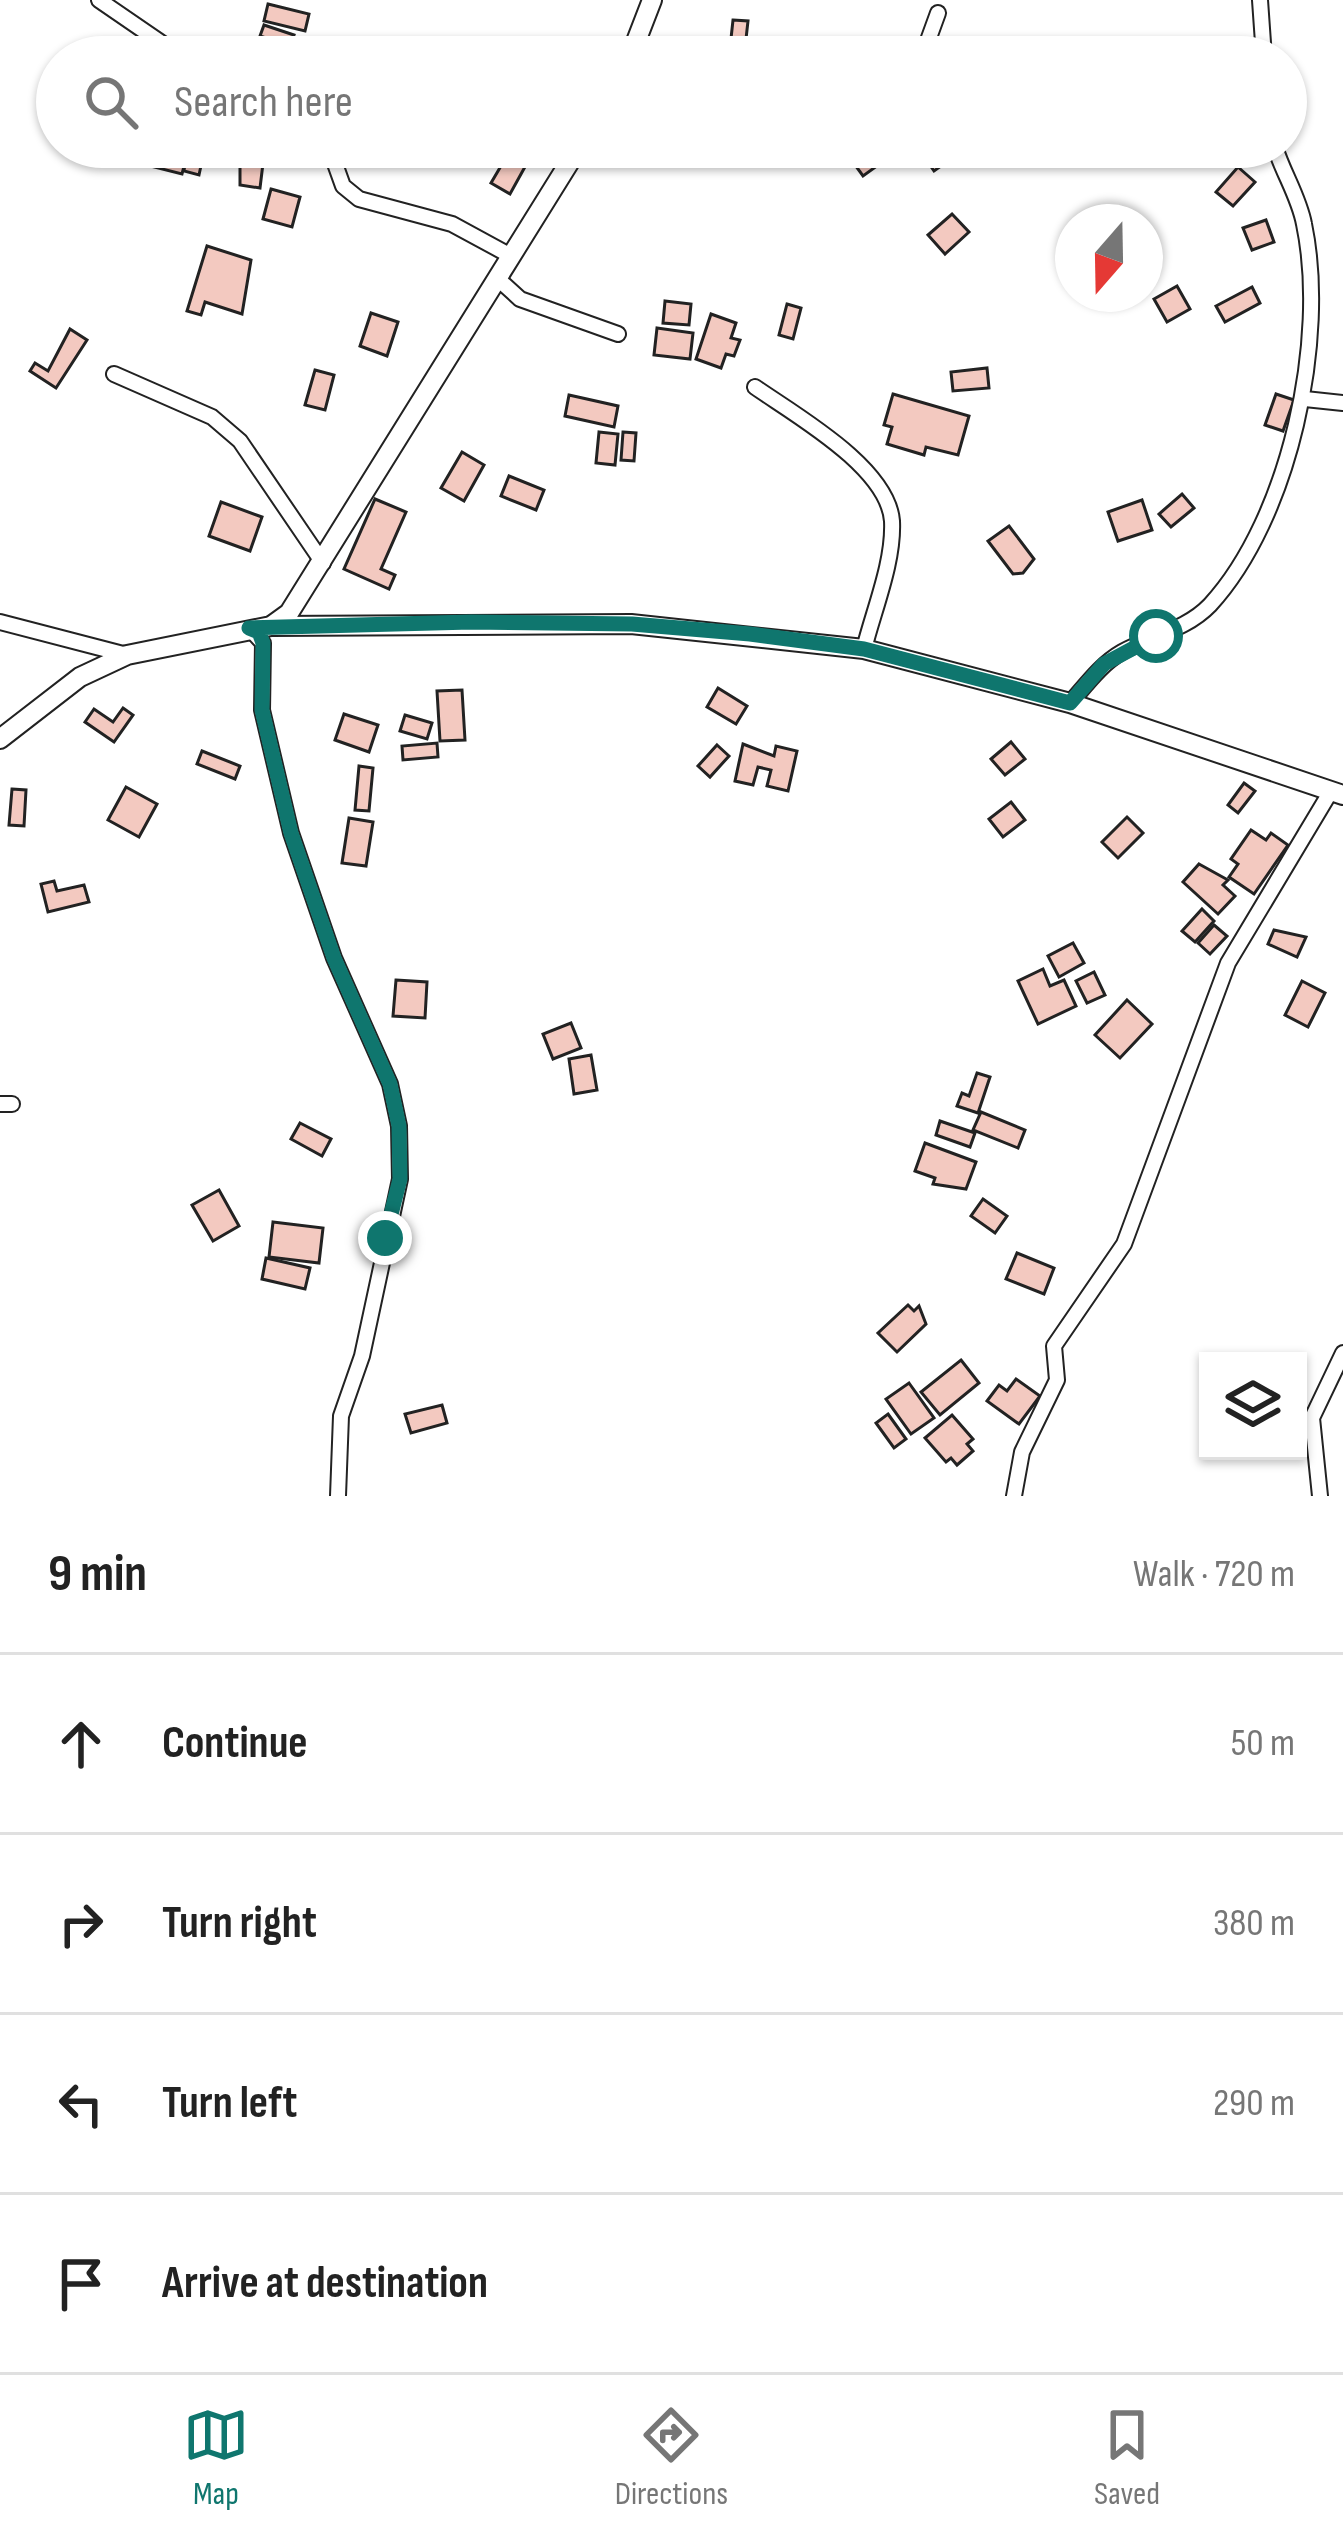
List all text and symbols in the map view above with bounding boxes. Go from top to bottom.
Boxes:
search box [36,36,1307,168]
icon: search [78,69,144,135]
text: Search here [174,75,353,130]
north arrow [1055,204,1163,312]
route start [1129,609,1183,663]
route end [358,1211,412,1265]
map controls [1199,1352,1307,1460]
button: layers [1199,1352,1307,1460]
text: 9 min [48,1544,147,1605]
text: Walk · 720 m [1133,1551,1295,1598]
icon: ahead [48,1711,114,1777]
text: Continue [162,1716,308,1771]
text: 50 m [1231,1720,1295,1767]
icon: right [48,1891,114,1957]
text: Turn right [162,1896,317,1951]
text: 380 m [1213,1900,1295,1947]
icon: left [48,2071,114,2137]
text: Turn left [162,2076,297,2131]
text: 290 m [1213,2080,1295,2127]
icon: arrive [48,2251,114,2317]
text: Arrive at destination [162,2256,488,2311]
tab: Map [183,2402,249,2514]
tab: Directions [615,2402,728,2514]
tab: Saved [1094,2402,1160,2514]

